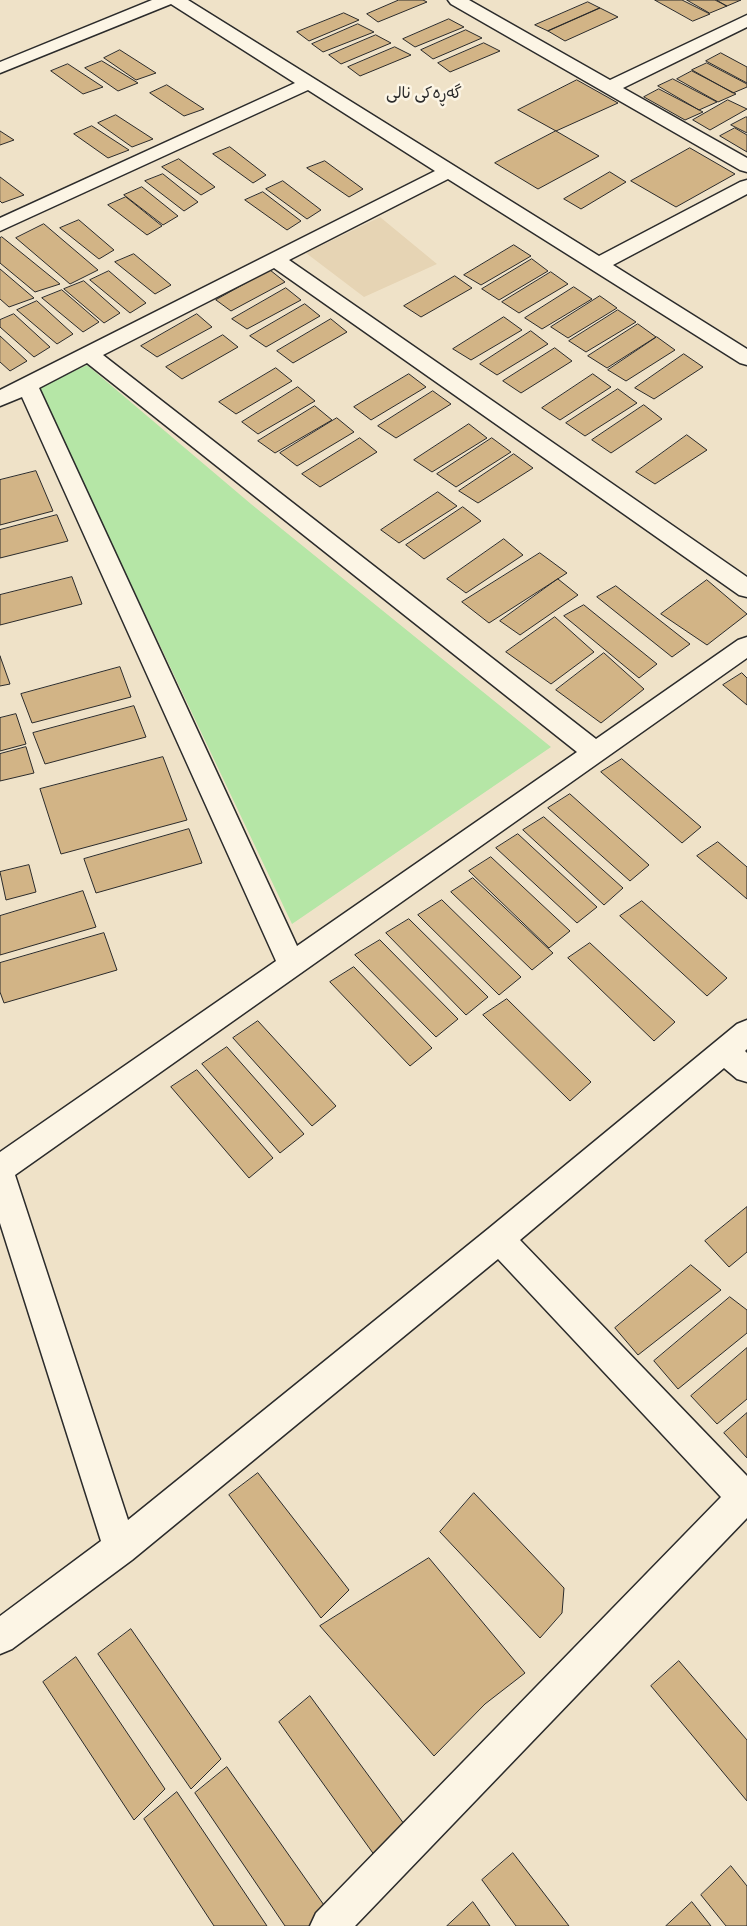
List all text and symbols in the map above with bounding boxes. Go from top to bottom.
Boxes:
district label: گەڕەکی نالی [386,83,462,103]

